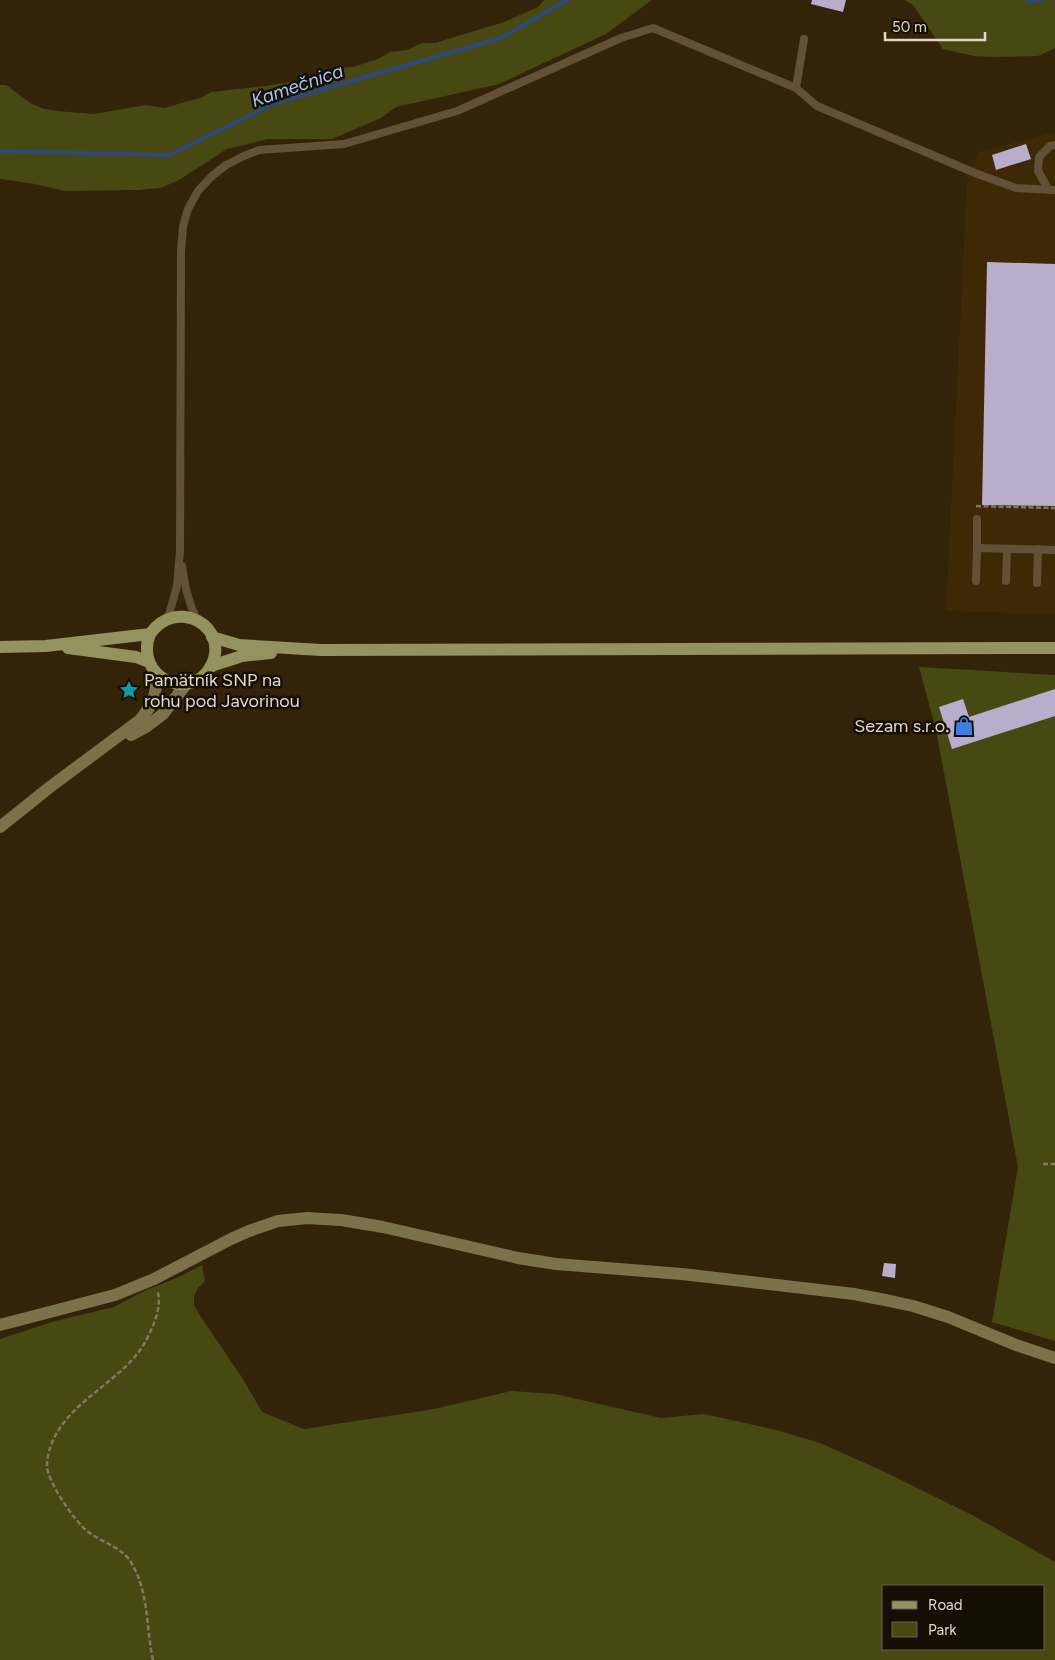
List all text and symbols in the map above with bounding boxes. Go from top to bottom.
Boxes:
scale bar [885,10,985,42]
text: 50 m [892,18,927,36]
water label: Kamečnica [248,59,346,112]
place label: Pamätník SNP na rohu pod Javorinou [144,669,300,712]
place icon: Pamätník SNP na rohu pod Javorinou [118,679,140,701]
place label: Sezam s.r.o. [854,715,949,737]
shop icon: Sezam s.r.o. [953,715,975,737]
legend [882,1585,1045,1650]
text: Road [928,1596,963,1614]
text: Park [928,1621,957,1639]

